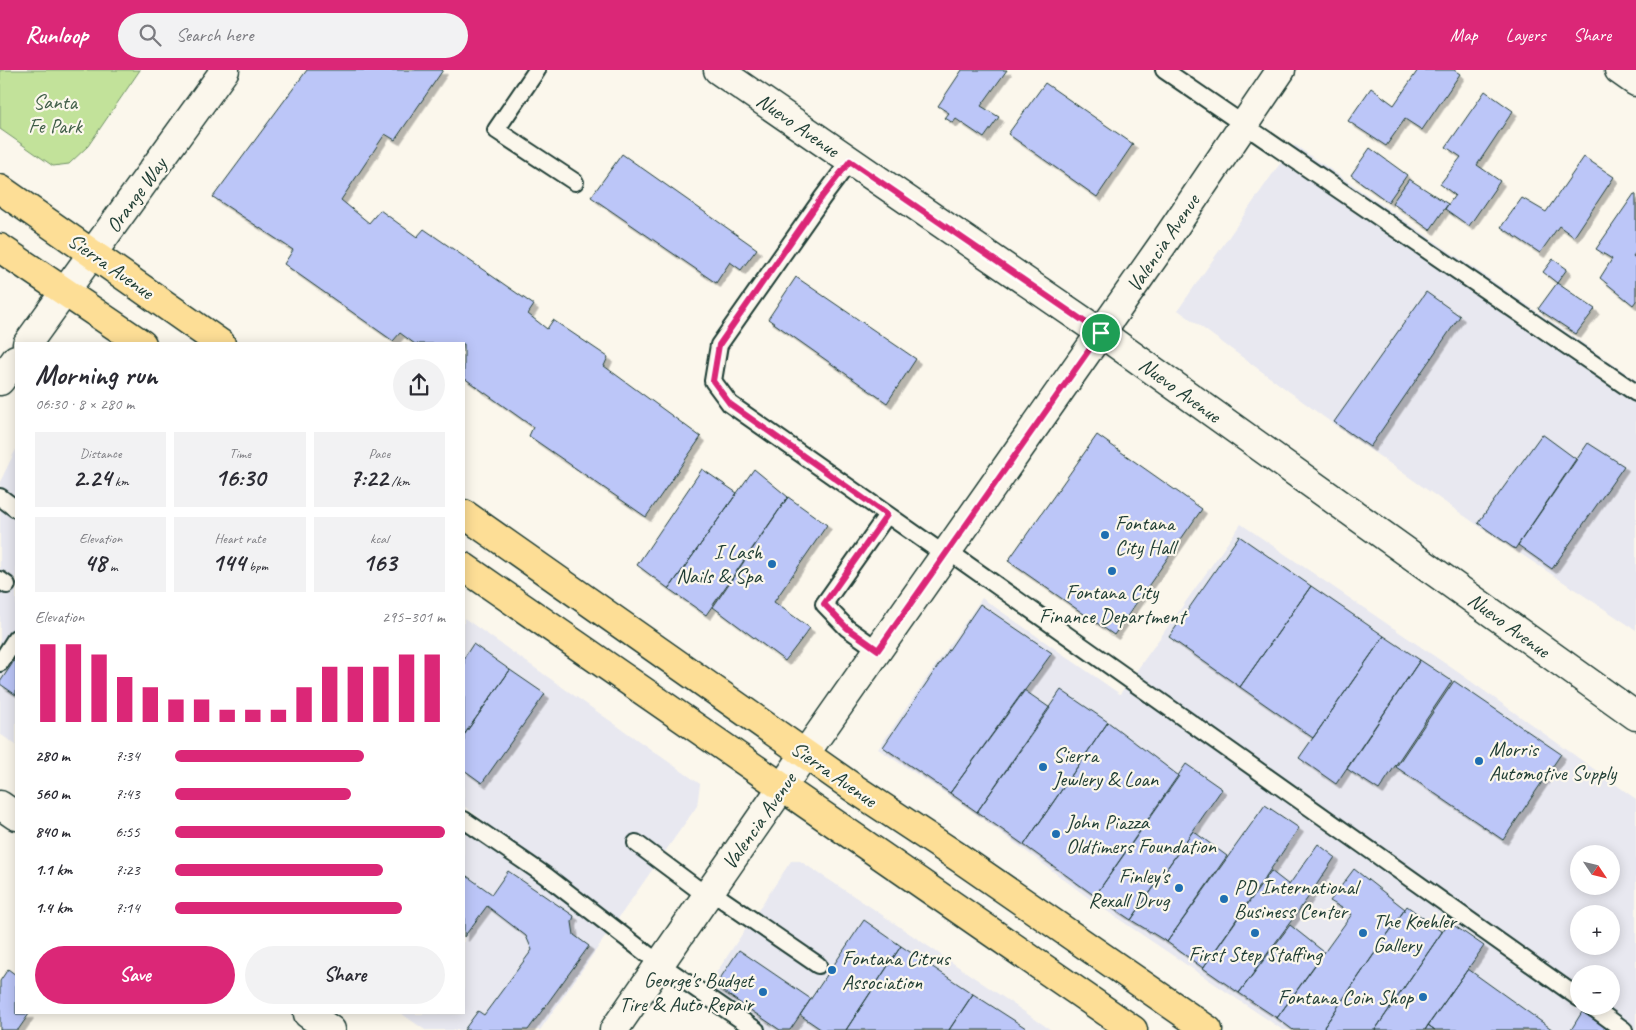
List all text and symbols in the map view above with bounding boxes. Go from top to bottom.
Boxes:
search box [118,13,468,58]
text: Runloop [25,20,88,50]
icon: search [136,21,164,49]
text: Search here [176,23,253,47]
text: Map [1450,24,1478,46]
text: Layers [1506,24,1545,46]
text: Share [1573,24,1611,46]
street label: Nuevo Avenue [752,87,845,164]
park label: Santa Fe Park [28,89,83,139]
street label: Orange Way [100,151,173,238]
street label: Valencia Avenue [1121,187,1206,297]
street label: Sierra Avenue [63,227,160,306]
pin [1080,312,1122,354]
icon: arrive [1087,319,1115,347]
street label: Nuevo Avenue [1134,352,1227,429]
text: Morning run [35,357,157,392]
button: share [393,359,445,411]
text: 06:30 · 8 × 280 m [35,394,134,414]
text: Distance [80,445,122,462]
text: Time [229,445,251,462]
text: Pace [369,445,390,462]
text: 2.24 [73,462,111,494]
text: 16:30 [215,462,265,494]
text: 7:22 [349,462,388,494]
text: km [111,473,129,490]
text: /km [388,473,409,490]
place label: Fontana City Hall [1115,510,1179,560]
marker: Fontana City Hall [1099,529,1111,541]
text: Elevation [79,530,122,547]
text: Heart rate [214,530,266,547]
text: kcal [370,530,389,547]
place label: I Lash Nails & Spa [676,539,764,589]
text: 48 [84,547,106,579]
text: 144 [212,547,246,579]
text: 163 [362,547,396,579]
text: m [106,558,118,575]
text: bpm [246,558,268,575]
marker: I Lash Nails & Spa [766,558,778,570]
marker: Fontana City Finance Department [1106,565,1118,577]
place label: Fontana City Finance Department [1039,579,1188,629]
street label: Nuevo Avenue [1463,587,1556,664]
text: Elevation [35,607,84,627]
text: 295–301 m [382,607,445,627]
street label: Sierra Avenue [786,735,883,814]
place label: Morris Automotive Supply [1489,736,1618,786]
place label: Sierra Jewlery & Loan [1052,742,1159,792]
text: 280 m [35,746,70,766]
text: 7:34 [115,746,140,766]
marker: Morris Automotive Supply [1473,755,1485,767]
marker: Sierra Jewlery & Loan [1037,761,1049,773]
street label: Valencia Avenue [716,766,803,875]
text: 560 m [35,784,70,804]
text: 7:43 [115,784,140,804]
place label: John Piazza Oldtimers Foundation [1065,809,1216,859]
text: 840 m [35,822,70,842]
text: 6:55 [115,822,140,842]
marker: John Piazza Oldtimers Foundation [1050,828,1062,840]
north arrow [1570,845,1620,895]
map controls [1570,845,1620,1015]
text: 1.1 km [35,860,72,880]
text: 7:23 [115,860,140,880]
place label: Finley's Rexall Drug [1088,863,1171,913]
place label: PD International Business Center [1234,874,1361,924]
marker: Finley's Rexall Drug [1173,882,1185,894]
marker: PD International Business Center [1218,893,1230,905]
text: 1.4 km [35,898,72,918]
text: 7:14 [115,898,140,918]
button: + [1570,905,1620,955]
place label: The Koehler Gallery [1373,908,1458,958]
marker: First Step Staffing [1249,927,1261,939]
marker: The Koehler Gallery [1357,927,1369,939]
place label: First Step Staffing [1188,941,1323,967]
place label: Fontana Citrus Association [842,945,952,995]
button: Save [35,946,235,1004]
button: Share [245,946,445,1004]
marker: Fontana Citrus Association [826,964,838,976]
button: − [1570,965,1620,1015]
place label: George's Budget Tire & Auto Repair [619,967,755,1017]
place label: Fontana Coin Shop [1278,984,1415,1010]
marker: George's Budget Tire & Auto Repair [757,986,769,998]
marker: Fontana Coin Shop [1417,991,1429,1003]

